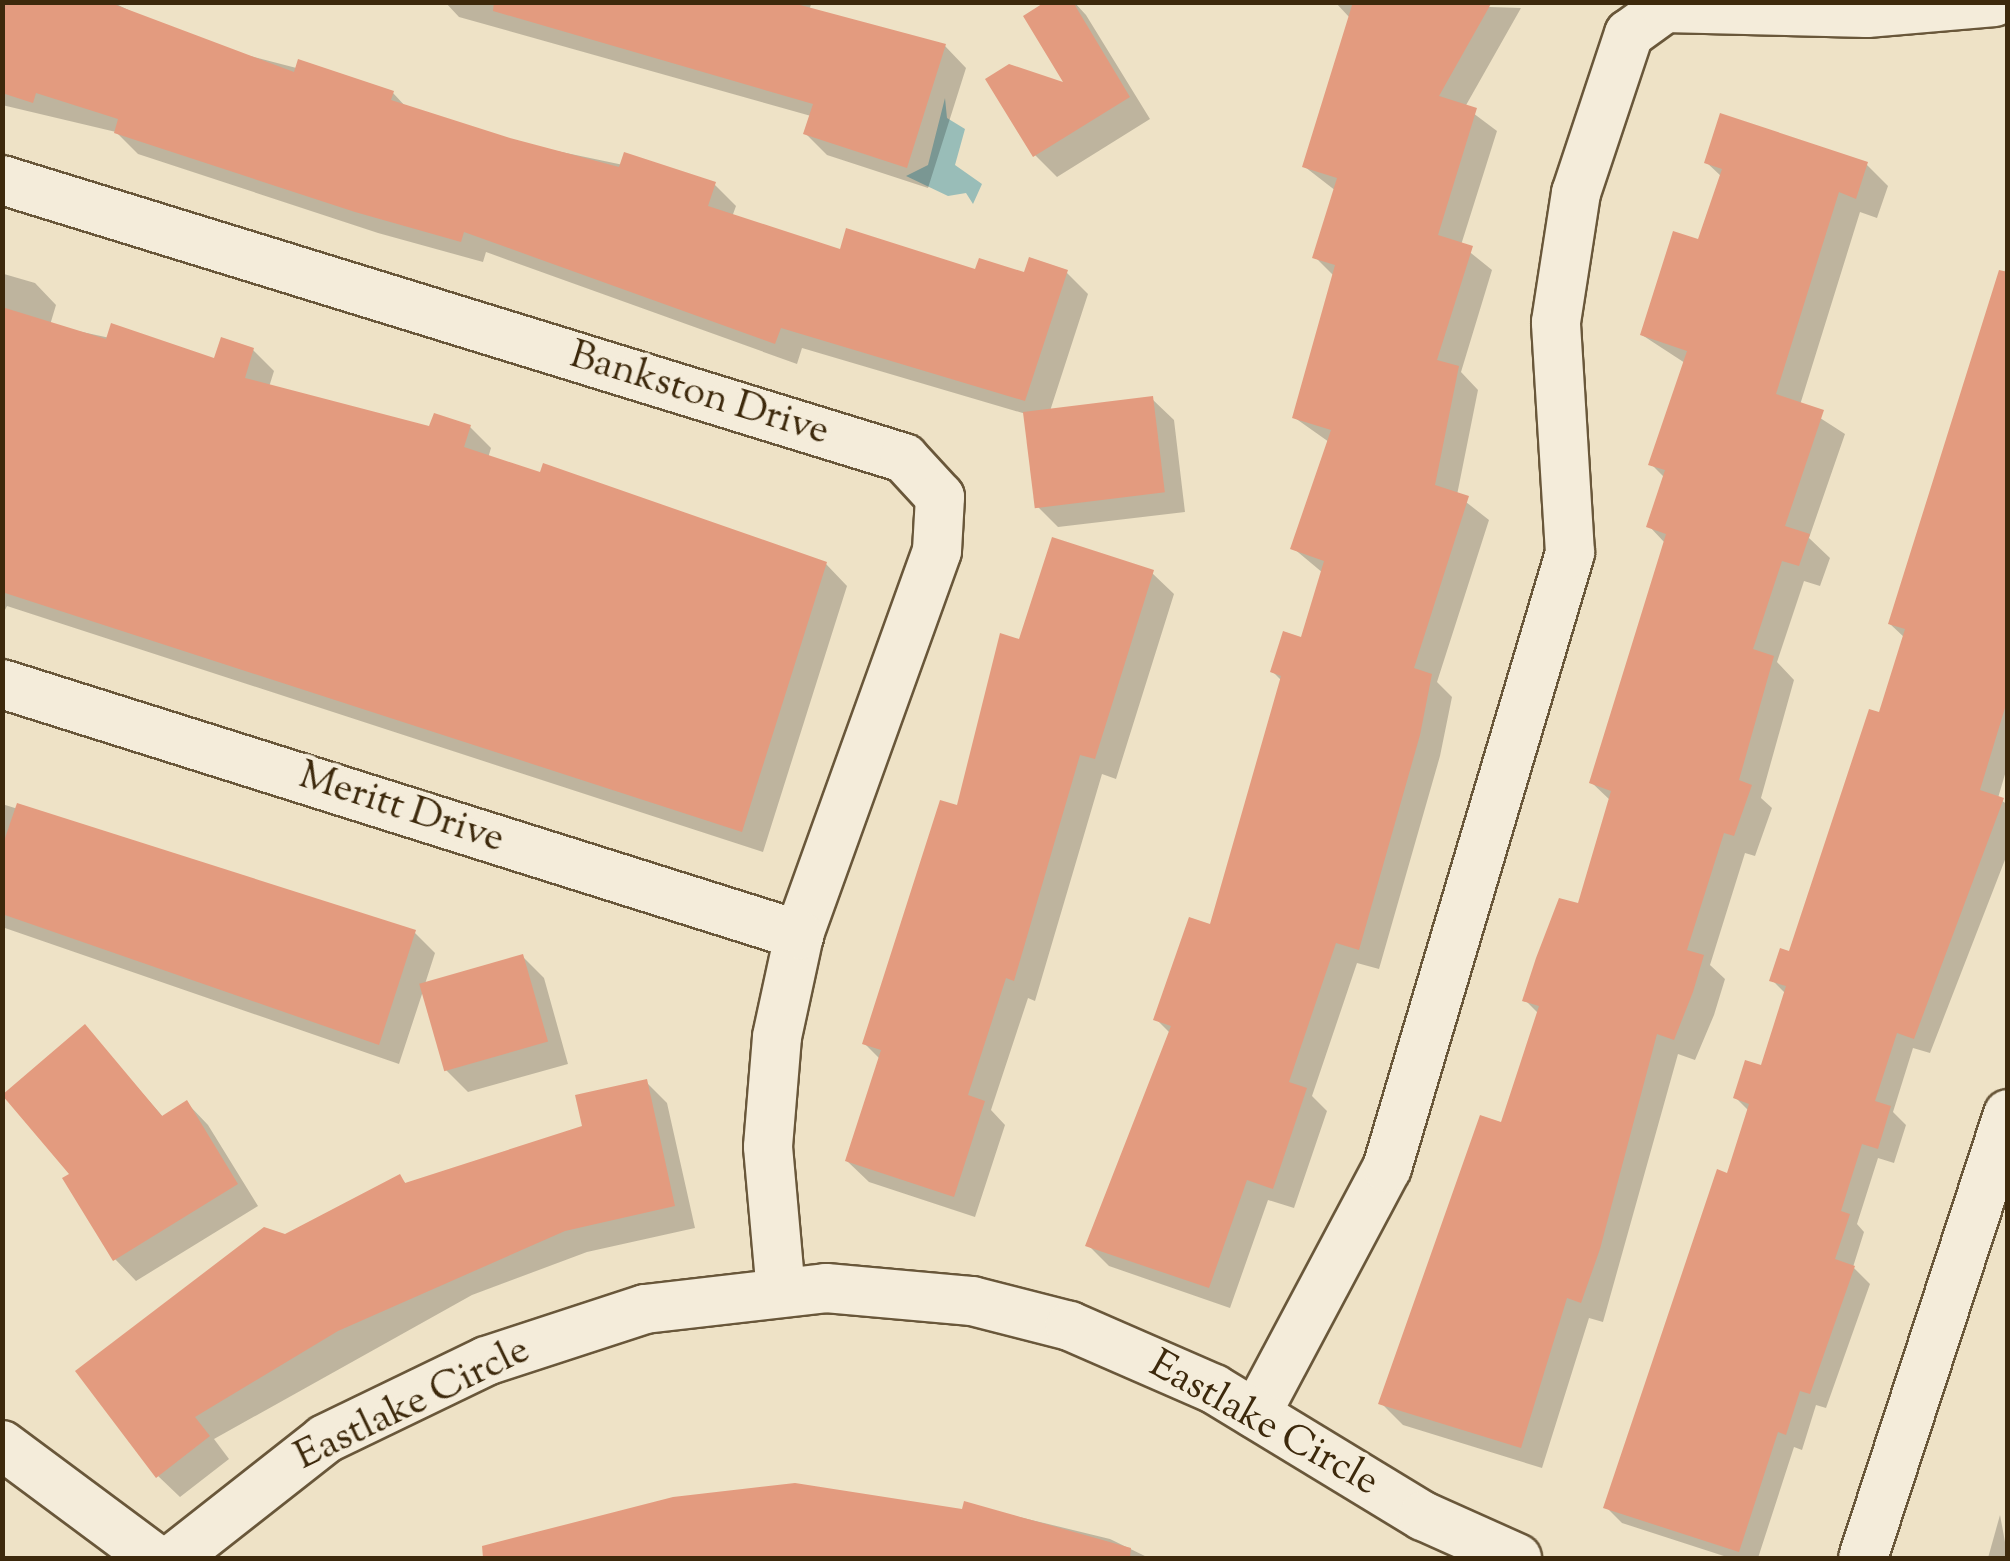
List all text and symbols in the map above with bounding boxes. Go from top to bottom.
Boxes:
street label: Bankston Drive [563,333,835,457]
street label: Meritt Drive [292,753,510,865]
street label: Eastlake Circle [288,1328,538,1482]
street label: Eastlake Circle [1140,1342,1386,1508]

